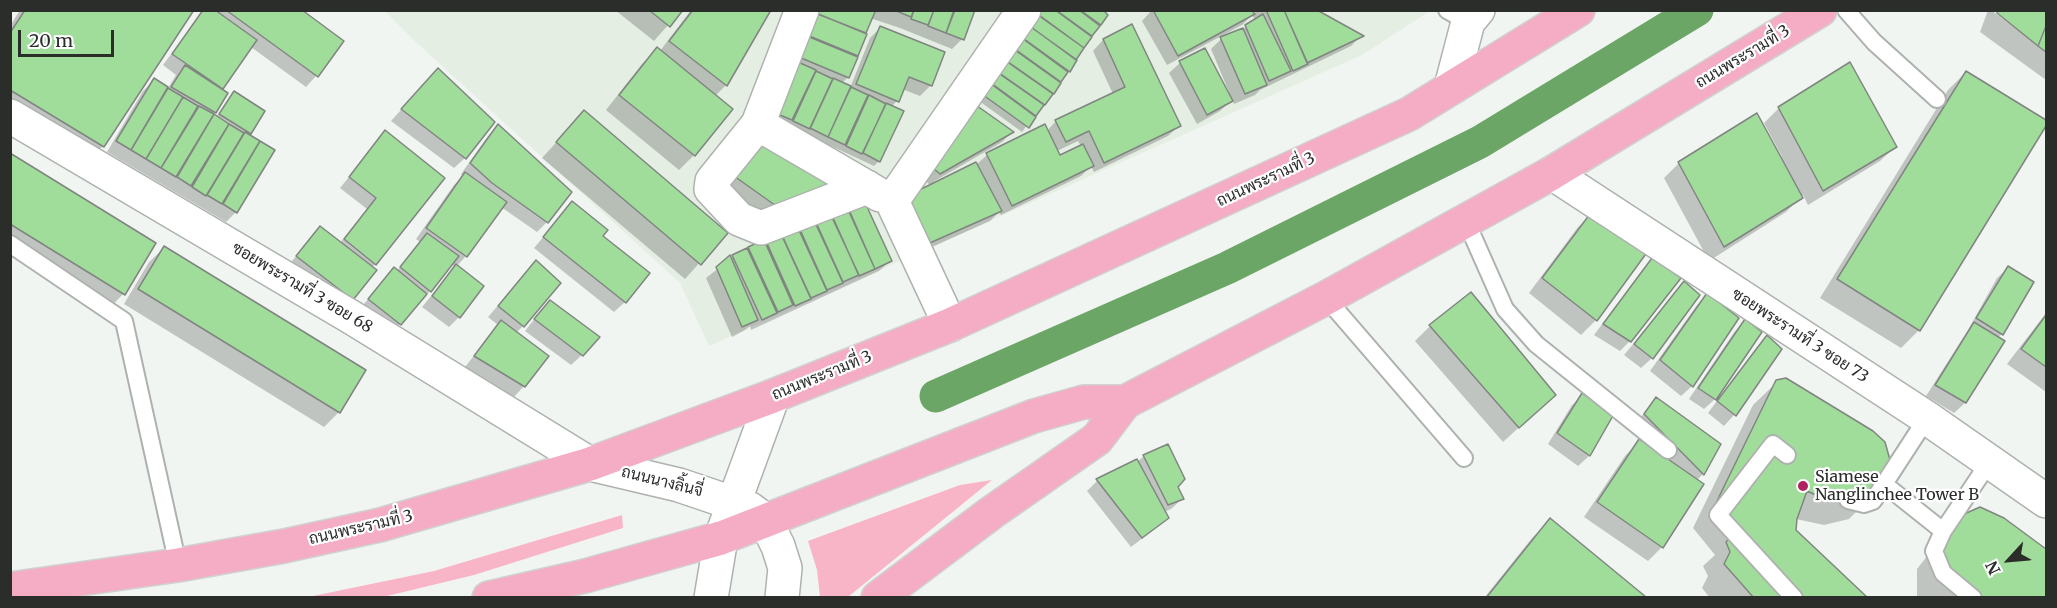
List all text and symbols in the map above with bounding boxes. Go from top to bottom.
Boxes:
scale bar [21,18,117,56]
street label: ถนนพระรามที่ 3 [1693,21,1793,93]
text: 20 m [29,29,73,52]
street label: ถนนพระรามที่ 3 [1214,149,1318,211]
street label: ซอยพระรามที่ 3 ซอย 68 [228,239,376,337]
street label: ซอยพระรามที่ 3 ซอย 73 [1728,285,1872,387]
street label: ถนนพระรามที่ 3 [769,347,875,405]
street label: ถนนนางลิ้นจี่ [619,463,705,501]
place label: Siamese Nanglinchee Tower B [1815,467,1979,505]
marker: Siamese Nanglinchee Tower B [1796,479,1810,493]
street label: ถนนพระรามที่ 3 [307,507,415,549]
north arrow [1979,530,2039,590]
text: N [1981,558,2005,578]

